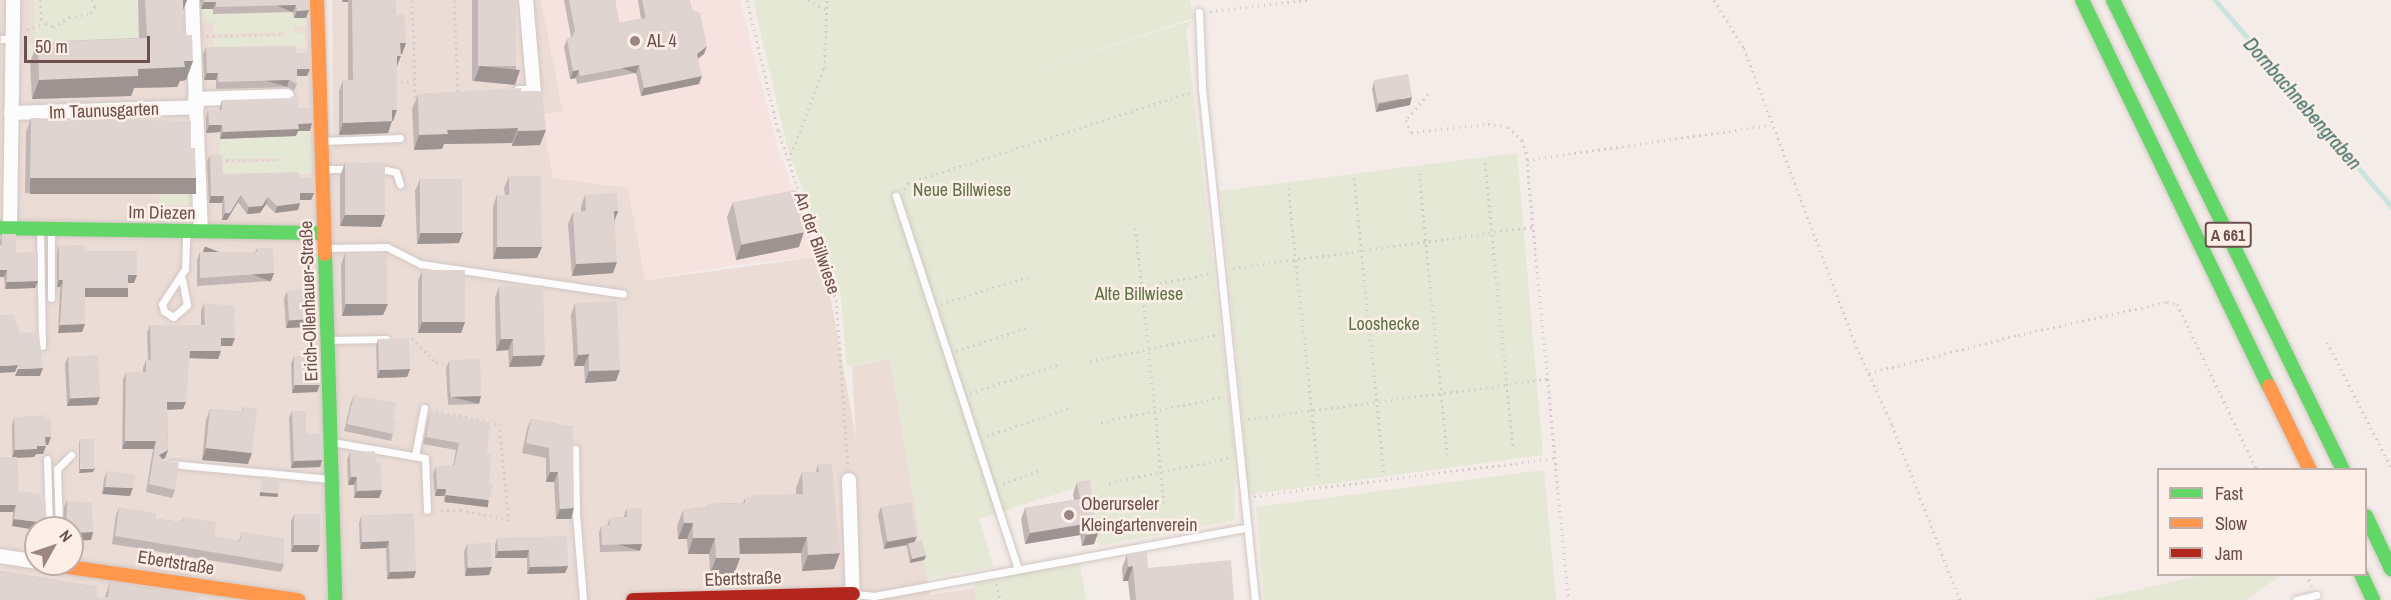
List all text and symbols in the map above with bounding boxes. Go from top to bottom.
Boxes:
scale bar [27,24,153,62]
place label: AL 4 [647,30,677,52]
water label: Dornbachnebengraben [2239,32,2367,174]
text: 50 m [35,34,68,59]
marker: AL 4 [628,34,642,48]
street label: Im Taunusgarten [49,98,159,124]
park label: Neue Billwiese [913,179,1011,201]
street label: An der Billwiese [789,189,845,297]
street label: Im Diezen [128,202,196,224]
street label: Erich-Ollenhauer-Straße [295,220,323,382]
road number: A 661 [2204,222,2252,248]
park label: Alte Billwiese [1095,283,1183,305]
park label: Looshecke [1348,313,1420,335]
legend [2157,468,2367,576]
text: Fast [2215,481,2243,506]
place label: Oberurseler Kleingartenverein [1081,494,1198,536]
marker: Oberurseler Kleingartenverein [1062,508,1076,522]
text: Slow [2215,511,2247,536]
north arrow [24,516,84,576]
text: N [55,525,78,546]
text: Jam [2215,541,2243,566]
street label: Ebertstraße [136,546,216,580]
street label: Ebertstraße [704,567,782,591]

